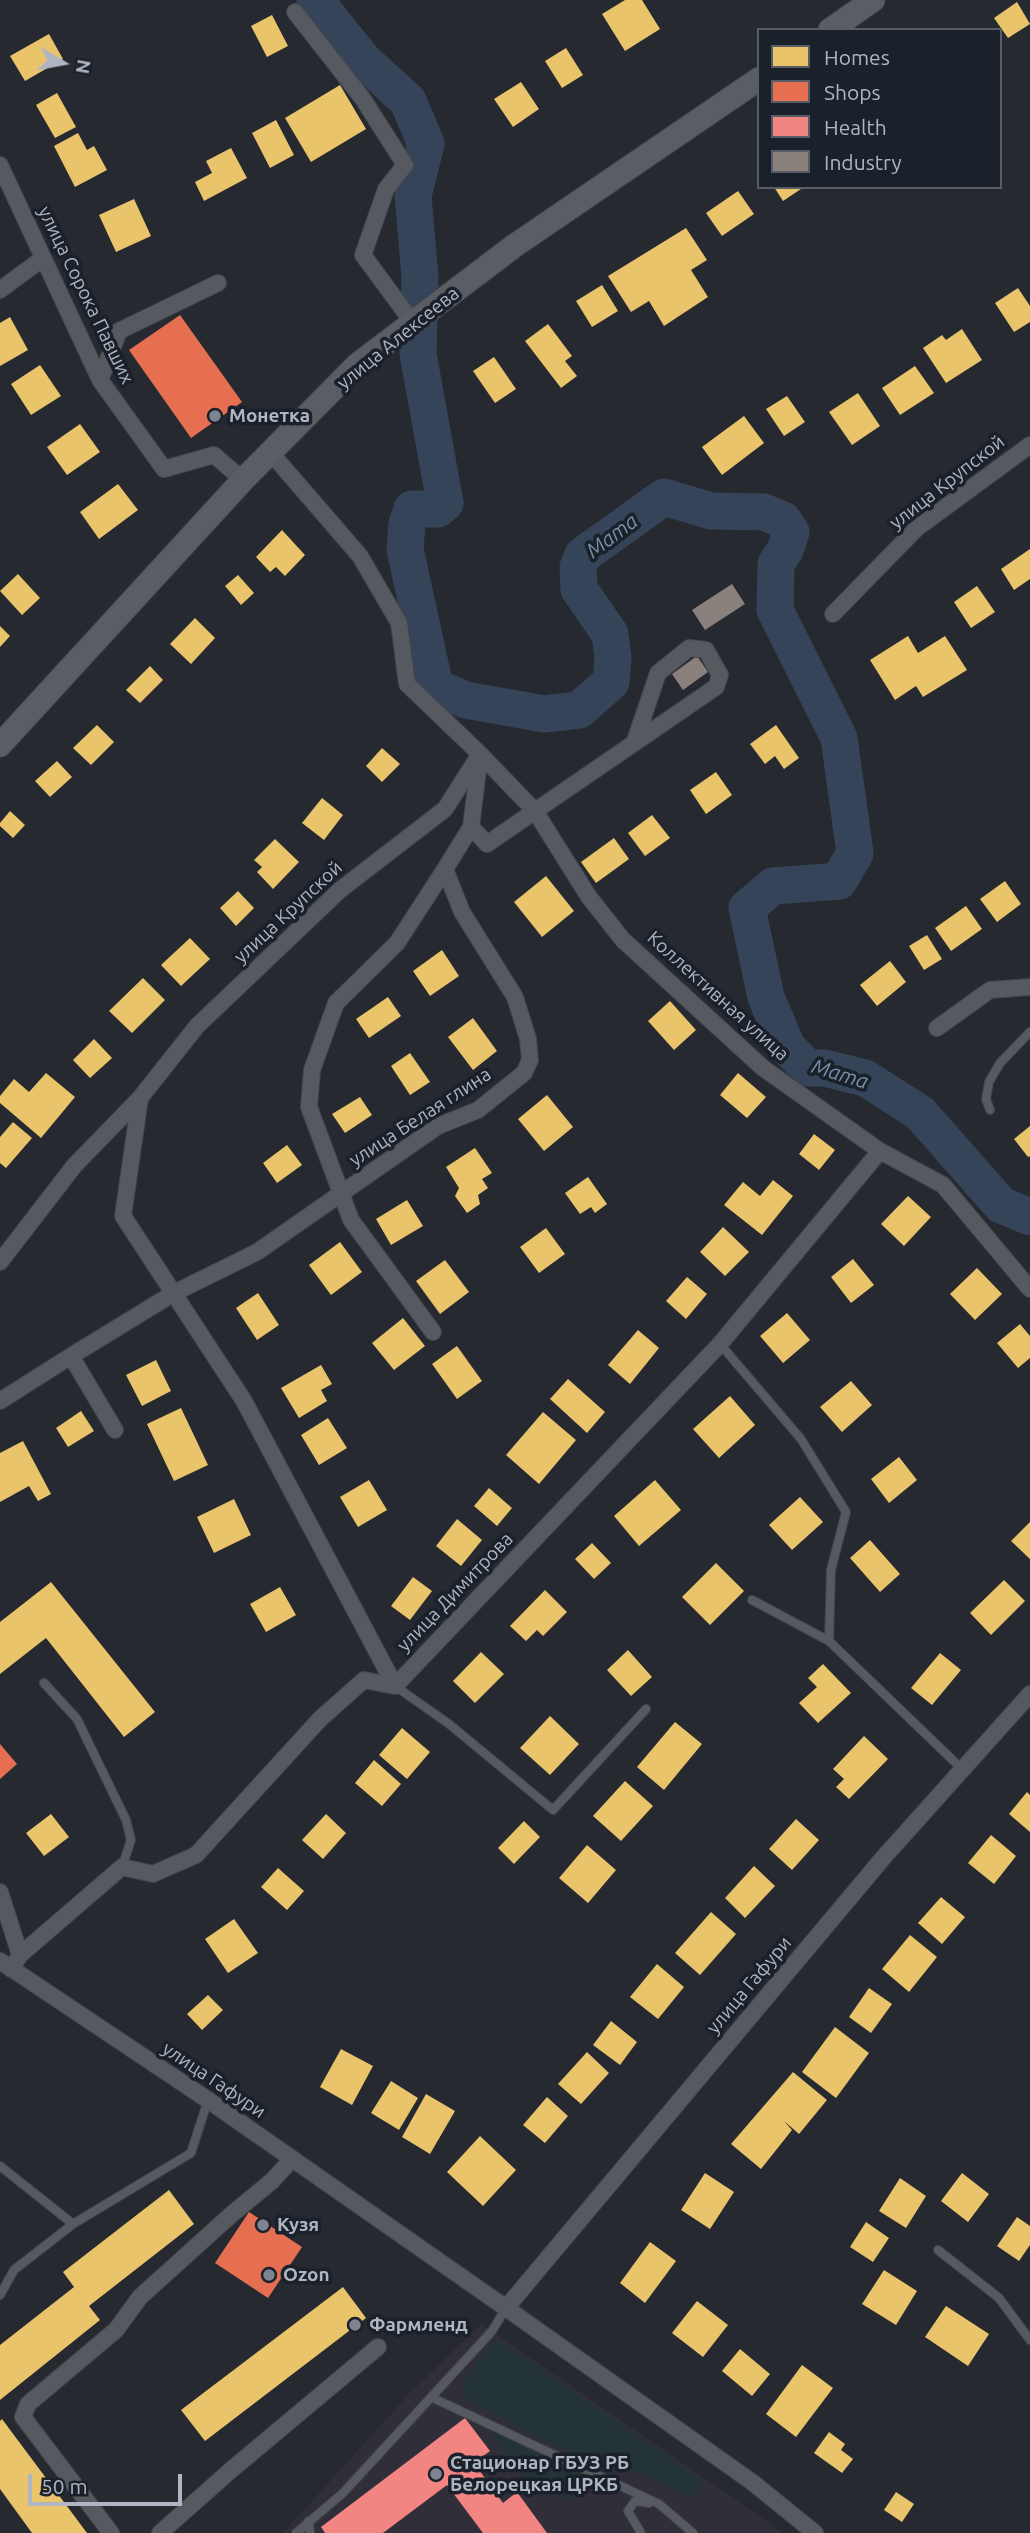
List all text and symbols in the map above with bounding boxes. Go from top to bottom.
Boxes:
north arrow [28,28,98,98]
legend [757,28,1002,189]
text: Homes [824,45,890,69]
text: N [72,58,96,76]
text: Shops [824,80,881,104]
text: Health [824,115,887,139]
text: Industry [824,150,902,174]
street label: улица Сорока Павших [33,202,139,388]
street label: улица Алексеева [332,282,464,394]
place label: Монетка [229,405,310,427]
marker: Монетка [207,408,223,424]
street label: улица Крупской [885,430,1009,534]
water label: Мата [581,508,643,564]
street label: улица Крупской [229,856,347,968]
street label: Коллективная улица [643,926,793,1066]
water label: Мата [809,1053,871,1095]
street label: улица Белая глина [345,1063,495,1171]
street label: улица Димитрова [392,1528,518,1656]
street label: улица Гафури [702,1932,796,2038]
street label: улица Гафури [158,2037,270,2123]
place label: Кузя [277,2214,319,2236]
marker: Кузя [255,2217,271,2233]
place label: Ozon [283,2264,330,2286]
marker: Ozon [261,2267,277,2283]
place label: Фармленд [369,2314,468,2336]
marker: Фармленд [347,2317,363,2333]
place label: Стационар ГБУЗ РБ Белорецкая ЦРКБ [450,2452,629,2496]
scale bar [32,2460,186,2504]
marker: Стационар ГБУЗ РБ Белорецкая ЦРКБ [428,2466,444,2482]
text: 50 m [41,2474,88,2498]

